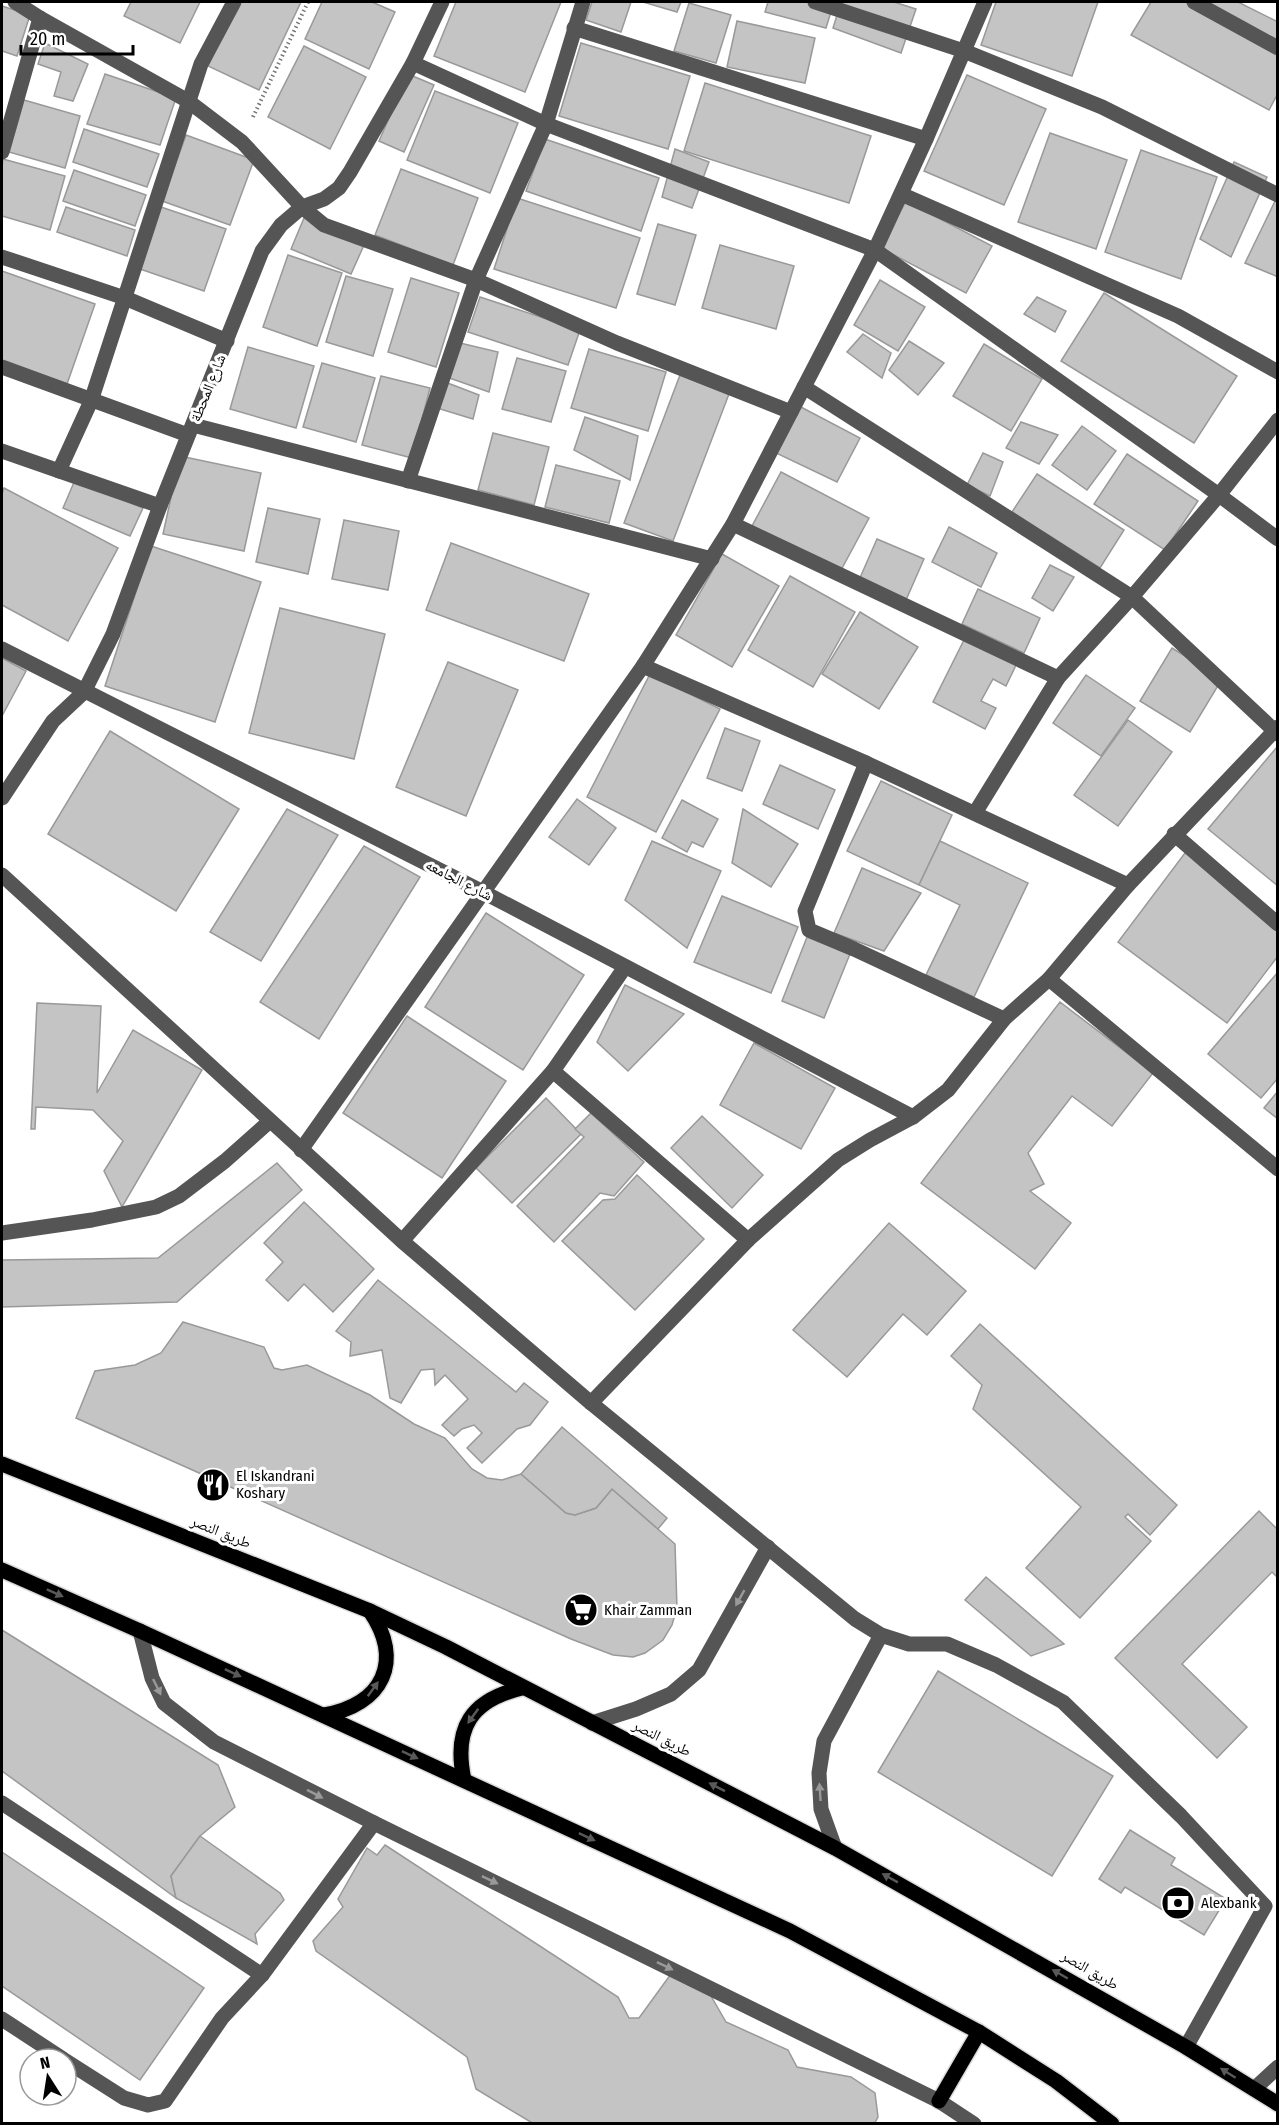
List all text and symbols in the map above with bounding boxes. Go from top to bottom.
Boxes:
scale bar [21,18,134,56]
text: 20 m [30,28,65,50]
street label: شارع المحطة [186,352,231,425]
street label: شارع الجامعه [422,856,495,905]
restaurant icon: El Iskandrani Koshary [195,1467,231,1503]
place label: El Iskandrani Koshary [236,1467,315,1502]
street label: طريق النصر [187,1511,254,1553]
one-way arrow [46,1589,64,1598]
one-way arrow [735,1590,745,1607]
supermarket icon: Khair Zamman [563,1592,599,1628]
place label: Khair Zamman [604,1601,692,1619]
one-way arrow [224,1669,241,1678]
one-way arrow [152,1678,161,1695]
one-way arrow [367,1681,379,1697]
one-way arrow [467,1707,479,1723]
street label: طريق النصر [628,1715,694,1761]
one-way arrow [401,1750,419,1760]
one-way arrow [709,1782,726,1792]
one-way arrow [815,1782,825,1801]
one-way arrow [307,1789,324,1799]
one-way arrow [578,1832,595,1841]
one-way arrow [881,1873,898,1883]
one-way arrow [481,1875,499,1885]
bank icon: Alexbank [1160,1885,1196,1921]
place label: Alexbank [1201,1894,1257,1912]
street label: طريق النصر [1057,1946,1122,1994]
one-way arrow [656,1961,674,1971]
one-way arrow [1052,1968,1068,1979]
north arrow [18,2047,78,2107]
text: N [38,2053,52,2073]
one-way arrow [1220,2067,1236,2078]

